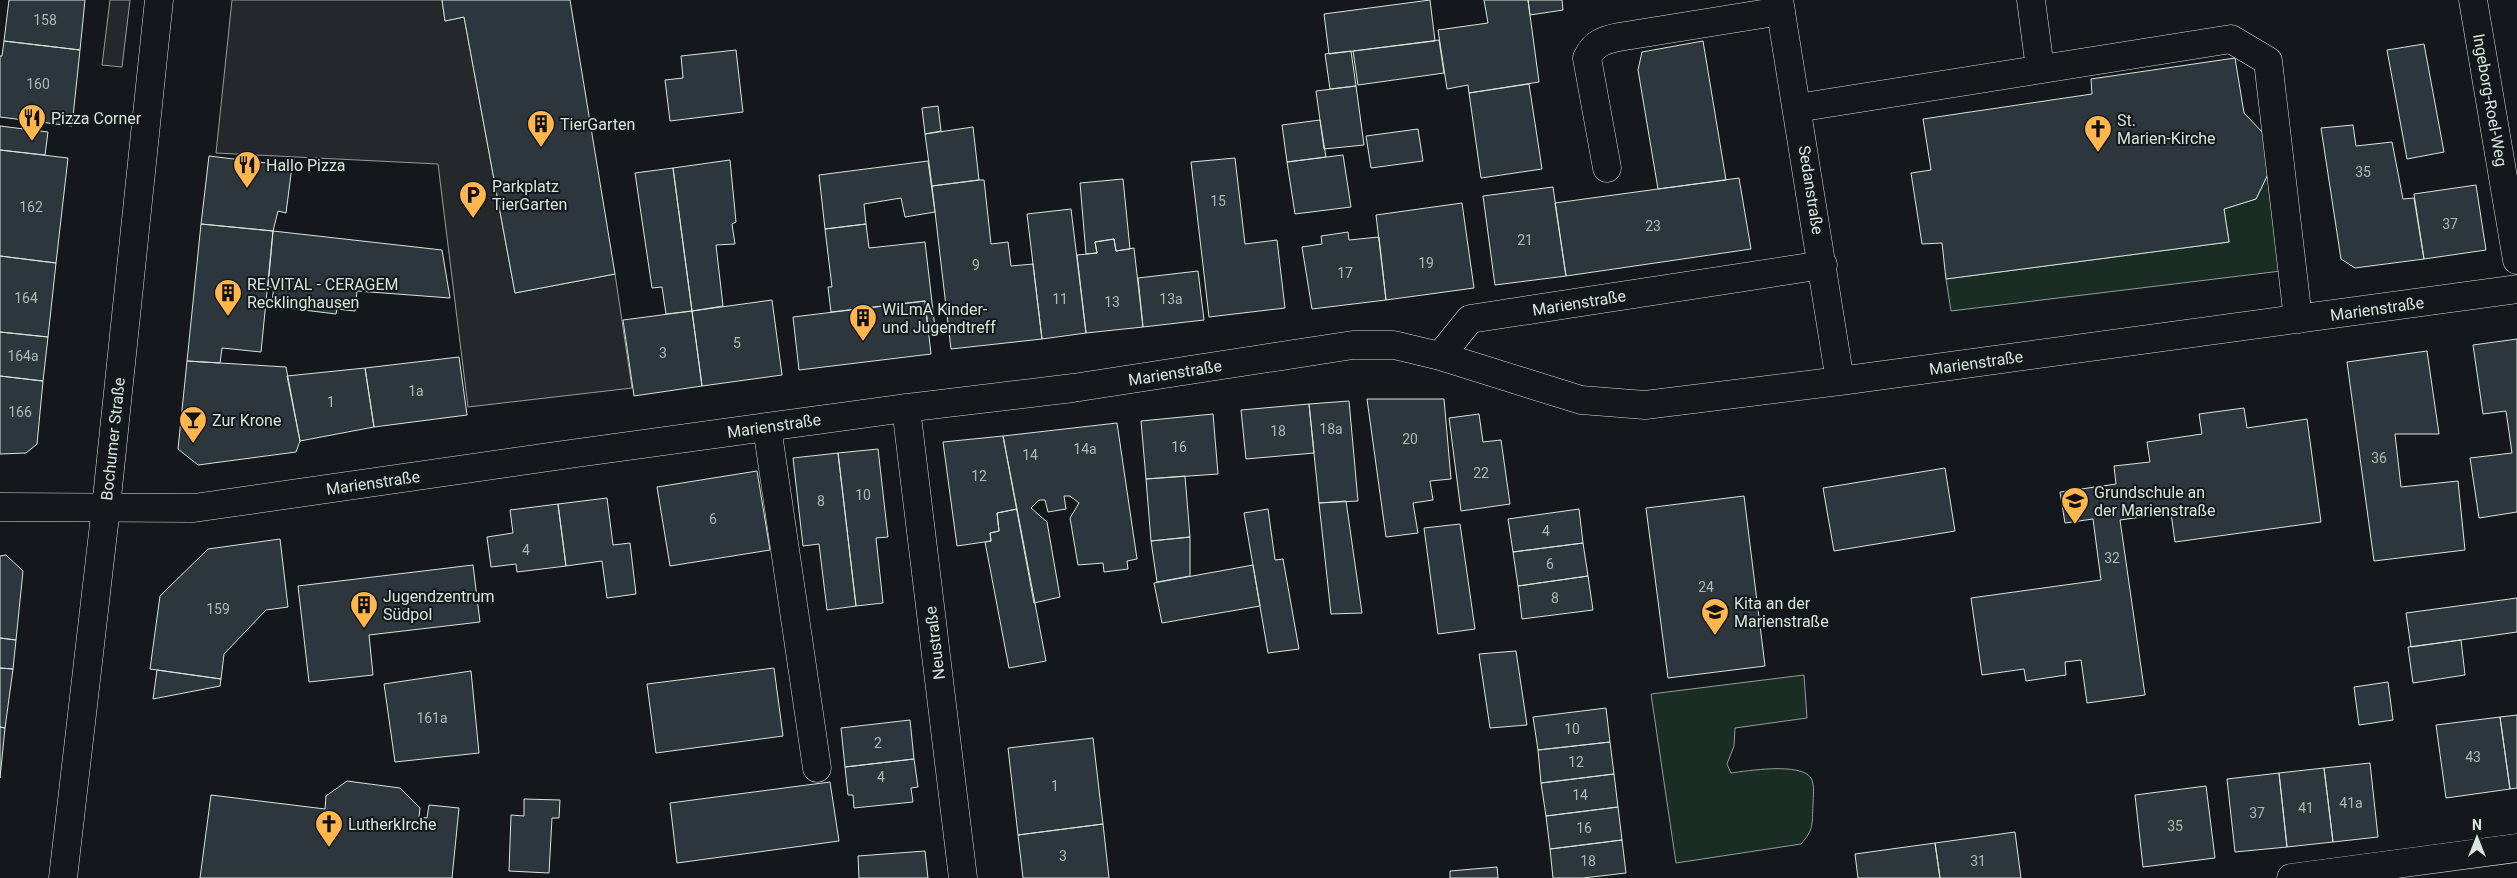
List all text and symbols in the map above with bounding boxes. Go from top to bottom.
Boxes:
house number: 158 [33,12,57,28]
street label: Ingeborg-Roel-Weg [2469,32,2511,168]
house number: 160 [26,76,50,92]
restaurant icon: Pizza Corner [17,103,47,142]
place label: Pizza Corner [51,109,142,128]
building icon: TierGarten [526,109,556,148]
place label: St. Marien-Kirche [2117,111,2216,148]
church icon: St. Marien-Kirche [2083,114,2113,153]
place label: TierGarten [560,115,635,134]
street label: Sedanstraße [1795,144,1827,236]
restaurant icon: Hallo Pizza [232,150,262,189]
place label: Hallo Pizza [266,156,346,175]
house number: 35 [2355,164,2371,180]
place label: Parkplatz TierGarten [492,177,567,214]
parking icon: Parkplatz TierGarten [458,180,488,219]
house number: 15 [1210,193,1226,209]
house number: 162 [19,199,43,215]
house number: 37 [2442,216,2458,232]
house number: 23 [1645,218,1661,234]
house number: 21 [1517,232,1533,248]
house number: 19 [1418,255,1434,271]
house number: 9 [972,257,980,273]
house number: 17 [1337,265,1353,281]
place label: RE.VITAL - CERAGEM Recklinghausen [247,275,399,312]
building icon: RE.VITAL - CERAGEM Recklinghausen [213,278,243,317]
street label: Marienstraße [1531,286,1627,320]
house number: 164 [14,290,38,306]
house number: 11 [1052,291,1068,307]
house number: 13a [1159,291,1183,307]
street label: Marienstraße [2329,293,2425,325]
house number: 13 [1104,294,1120,310]
place label: WiLmA Kinder- und Jugendtreff [882,300,996,337]
building icon: WiLmA Kinder- und Jugendtreff [848,303,878,342]
house number: 5 [733,335,741,351]
house number: 3 [659,345,667,361]
street label: Marienstraße [1928,347,2024,379]
house number: 164a [7,348,39,364]
street label: Marienstraße [1127,356,1223,390]
street label: Bochumer Straße [97,377,129,501]
house number: 1a [408,383,424,399]
house number: 1 [327,394,335,410]
house number: 166 [8,404,32,420]
bar icon: Zur Krone [178,405,208,444]
street label: Marienstraße [726,410,822,442]
place label: Zur Krone [212,411,281,430]
house number: 18a [1319,421,1343,437]
house number: 18 [1270,423,1286,439]
house number: 20 [1402,431,1418,447]
house number: 16 [1171,439,1187,455]
house number: 14a [1073,441,1097,457]
house number: 14 [1022,447,1038,463]
house number: 36 [2371,450,2387,466]
house number: 22 [1473,465,1489,481]
street label: Marienstraße [325,467,421,499]
house number: 12 [971,468,987,484]
place label: Grundschule an der Marienstraße [2094,483,2216,520]
school or university icon: Grundschule an der Marienstraße [2060,486,2090,525]
house number: 10 [855,487,871,503]
house number: 8 [817,493,825,509]
house number: 6 [709,511,717,527]
house number: 4 [1542,523,1550,539]
house number: 4 [522,542,530,558]
house number: 32 [2104,550,2120,566]
house number: 6 [1546,556,1554,572]
house number: 24 [1698,579,1714,595]
place label: Jugendzentrum Südpol [383,587,495,624]
building icon: Jugendzentrum Südpol [349,590,379,629]
house number: 8 [1551,590,1559,606]
place label: Kita an der Marienstraße [1734,594,1829,631]
school or university icon: Kita an der Marienstraße [1700,597,1730,636]
house number: 159 [206,601,230,617]
street label: Neustraße [921,605,949,681]
house number: 161a [416,710,448,726]
house number: 10 [1564,721,1580,737]
house number: 2 [874,735,882,751]
house number: 43 [2465,749,2481,765]
house number: 12 [1568,754,1584,770]
house number: 4 [877,769,885,785]
house number: 1 [1051,778,1059,794]
house number: 14 [1572,787,1588,803]
house number: 41a [2339,795,2363,811]
house number: 41 [2298,800,2314,816]
house number: 37 [2249,805,2265,821]
church icon: LutherkIrche [314,809,344,848]
north arrow [2452,813,2502,863]
place label: LutherkIrche [348,815,436,834]
text: N [2472,817,2482,833]
house number: 35 [2167,818,2183,834]
house number: 16 [1576,820,1592,836]
house number: 3 [1059,848,1067,864]
house number: 18 [1580,853,1596,869]
house number: 31 [1970,853,1986,869]

